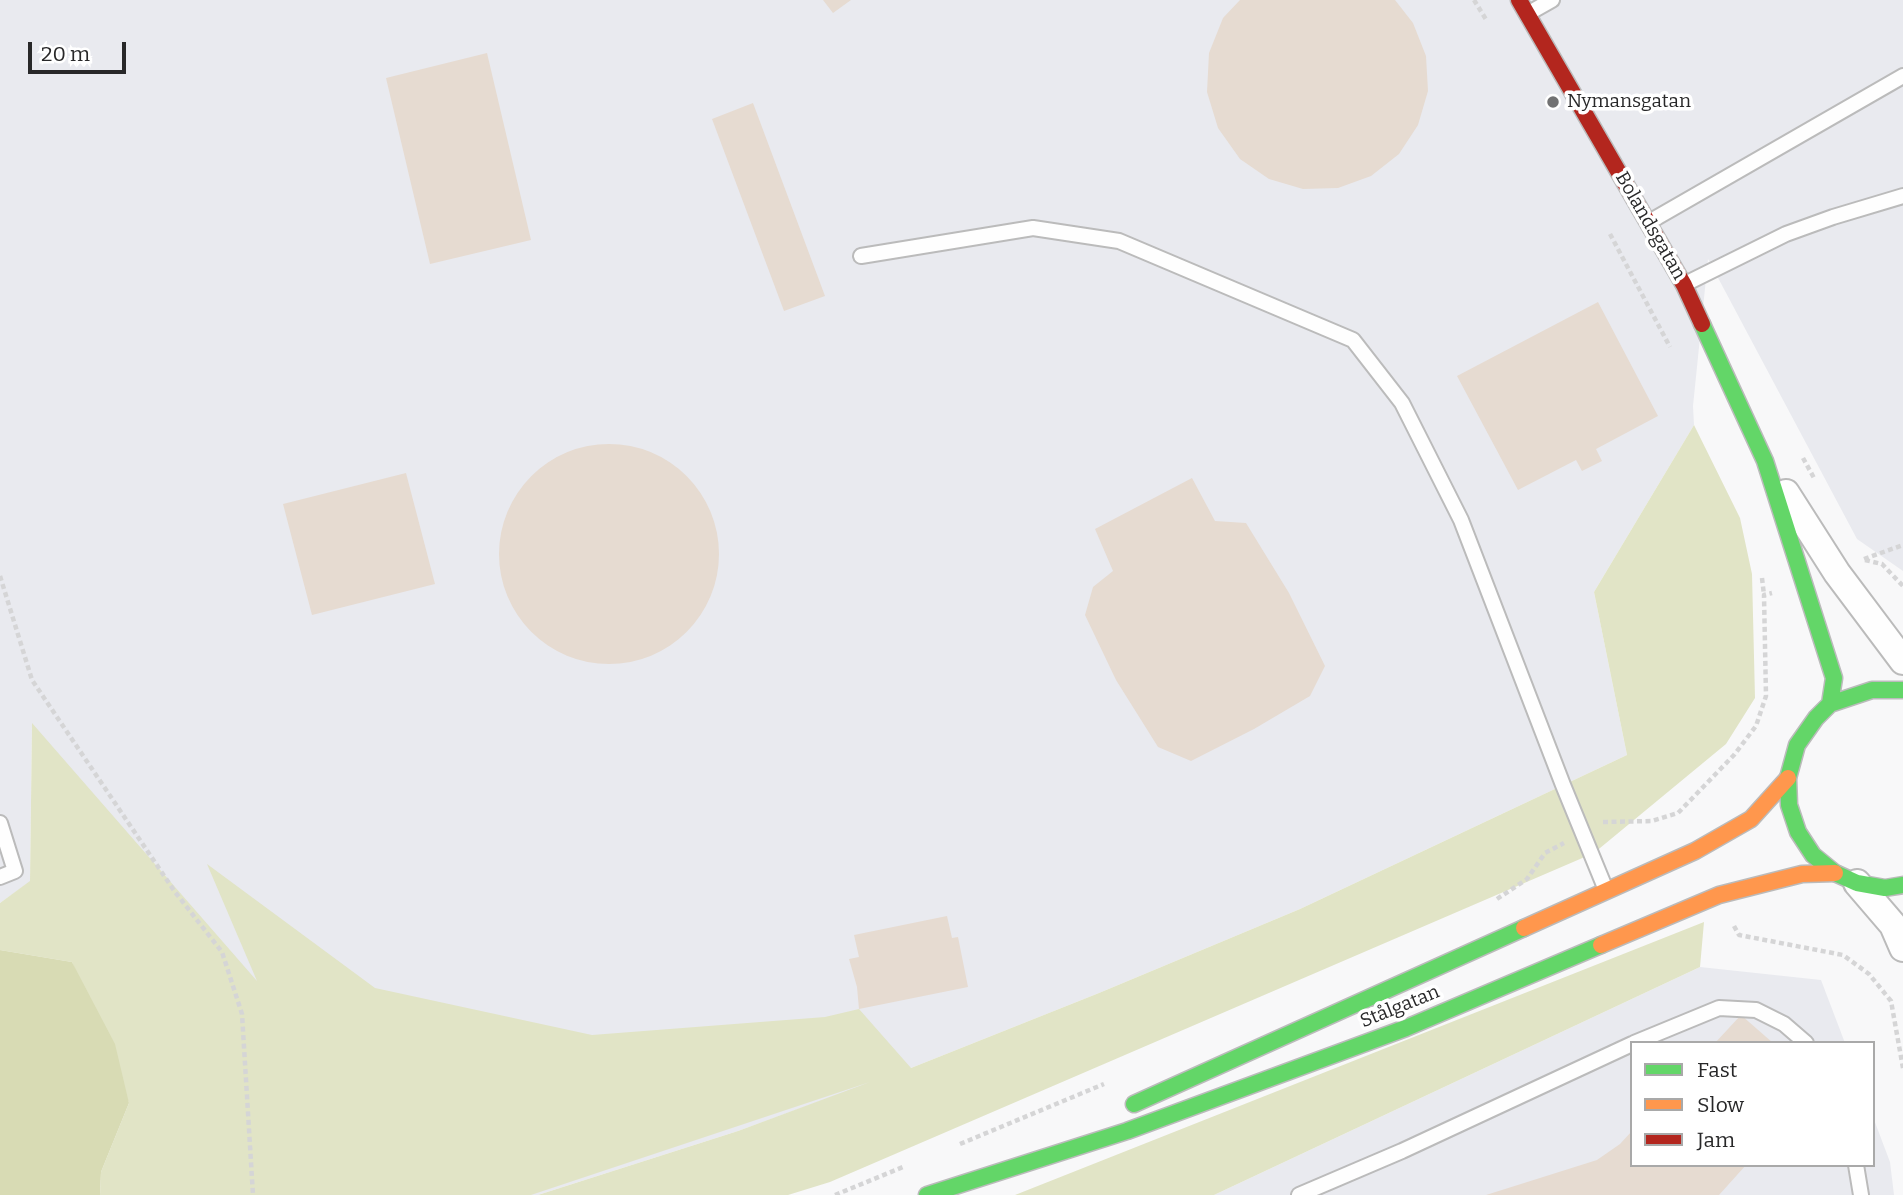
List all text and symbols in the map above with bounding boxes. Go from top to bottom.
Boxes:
scale bar [32,28,130,72]
text: 20 m [41,41,90,67]
place label: Nymansgatan [1567,91,1691,113]
marker: Nymansgatan [1545,94,1561,110]
street label: Bolandsgatan [1610,168,1690,284]
street label: Stålgatan [1357,981,1443,1033]
legend [1630,1041,1875,1167]
text: Fast [1697,1057,1737,1083]
text: Slow [1697,1092,1744,1118]
text: Jam [1697,1127,1735,1153]

